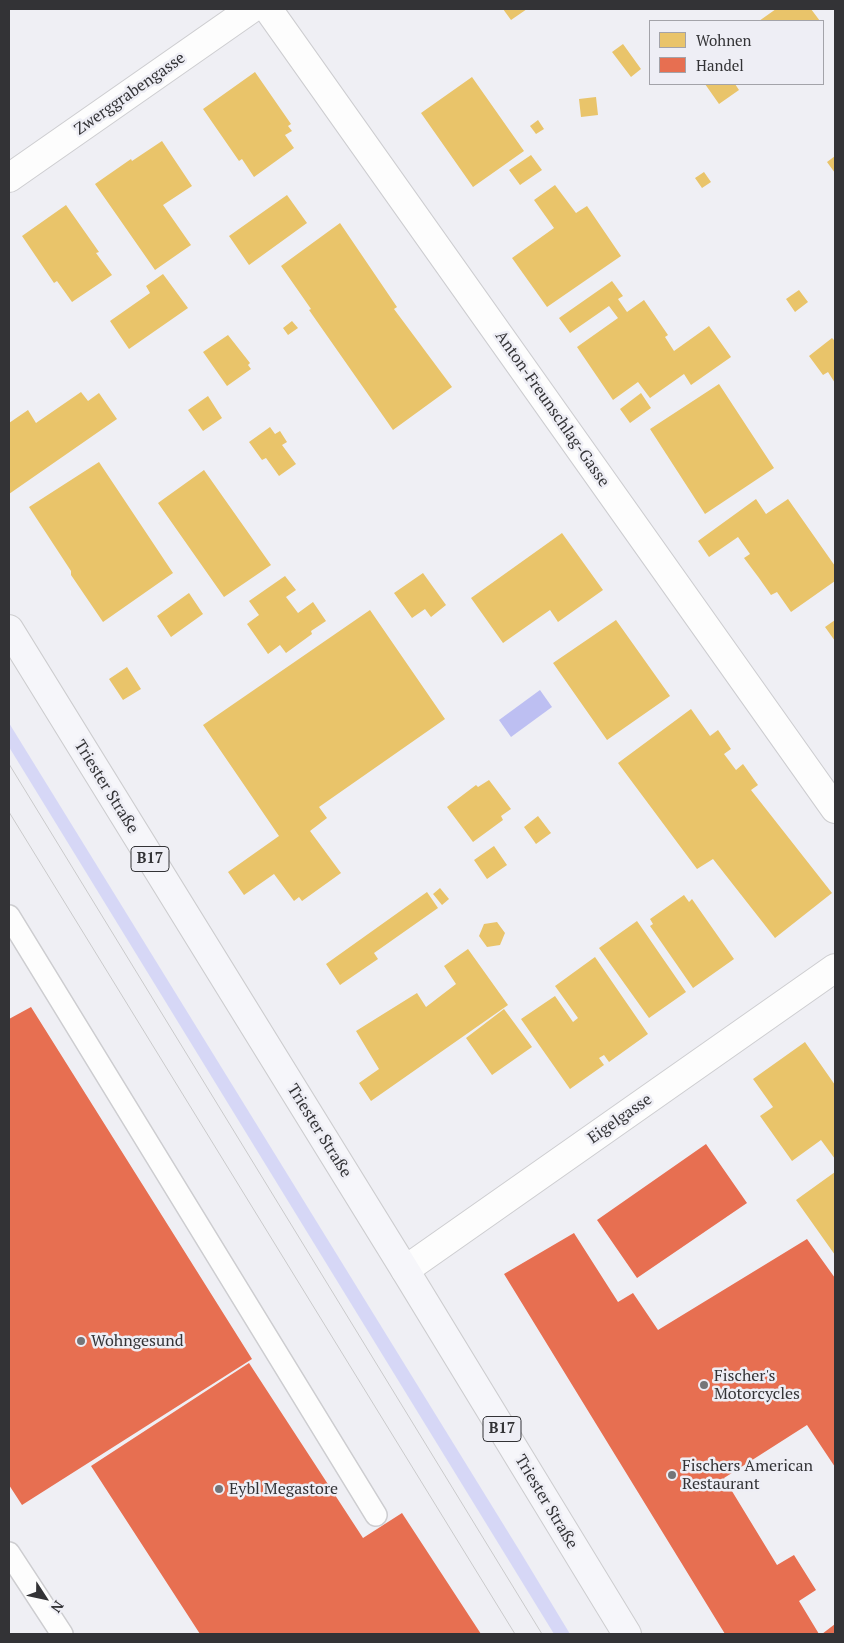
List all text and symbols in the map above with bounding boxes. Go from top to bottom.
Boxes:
legend [649,20,824,85]
text: Wohnen [696,30,752,50]
street label: Zwerggrabengasse [71,49,189,139]
text: Handel [696,55,744,75]
street label: Anton-Freunschlag-Gasse [491,327,613,491]
street label: Triester Straße [70,737,142,837]
road number: B17 [131,846,169,872]
street label: Triester Straße [283,1081,355,1181]
street label: Eigelgasse [584,1090,656,1148]
place label: Wohngesund [91,1331,184,1351]
marker: Wohngesund [75,1335,87,1347]
place label: Fischer's Motorcycles [714,1366,800,1404]
marker: Fischer's Motorcycles [698,1379,710,1391]
road number: B17 [483,1416,521,1442]
street label: Triester Straße [510,1451,582,1553]
place label: Fischers American Restaurant [682,1456,813,1494]
marker: Fischers American Restaurant [666,1469,678,1481]
place label: Eybl Megastore [229,1479,338,1499]
marker: Eybl Megastore [213,1483,225,1495]
north arrow [20,1573,70,1623]
text: N [47,1597,69,1617]

